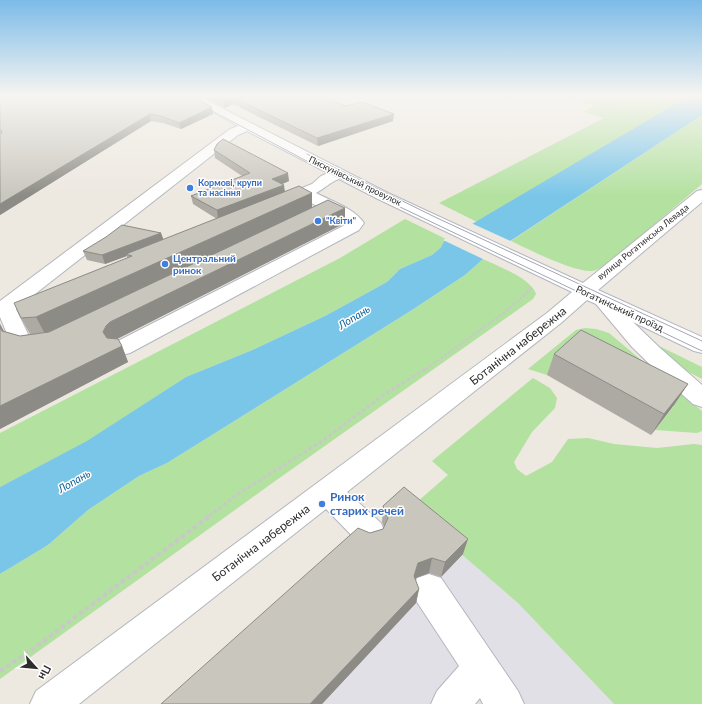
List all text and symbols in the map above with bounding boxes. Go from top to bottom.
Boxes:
street label: Пискунівський провулок [307,153,404,208]
place label: Кормові, крупи та насіння [198,177,262,198]
marker: Кормові, крупи та насіння [185,183,195,193]
street label: вулиця Рогатинська Левада [595,201,691,282]
place label: "Квіти" [326,215,356,226]
marker: "Квіти" [313,216,323,226]
place label: Центральний ринок [173,252,236,276]
marker: Центральний ринок [160,259,170,269]
street label: Рогатинський проїзд [574,282,666,334]
water label: Лопань [335,302,372,332]
street label: Ботанічна набережна [466,303,569,388]
water label: Лопань [54,466,92,496]
place label: Ринок старих речей [330,489,404,518]
marker: Ринок старих речей [317,499,327,509]
street label: Ботанічна набережна [209,501,313,584]
north arrow [16,648,56,688]
text: Пн [36,663,54,682]

